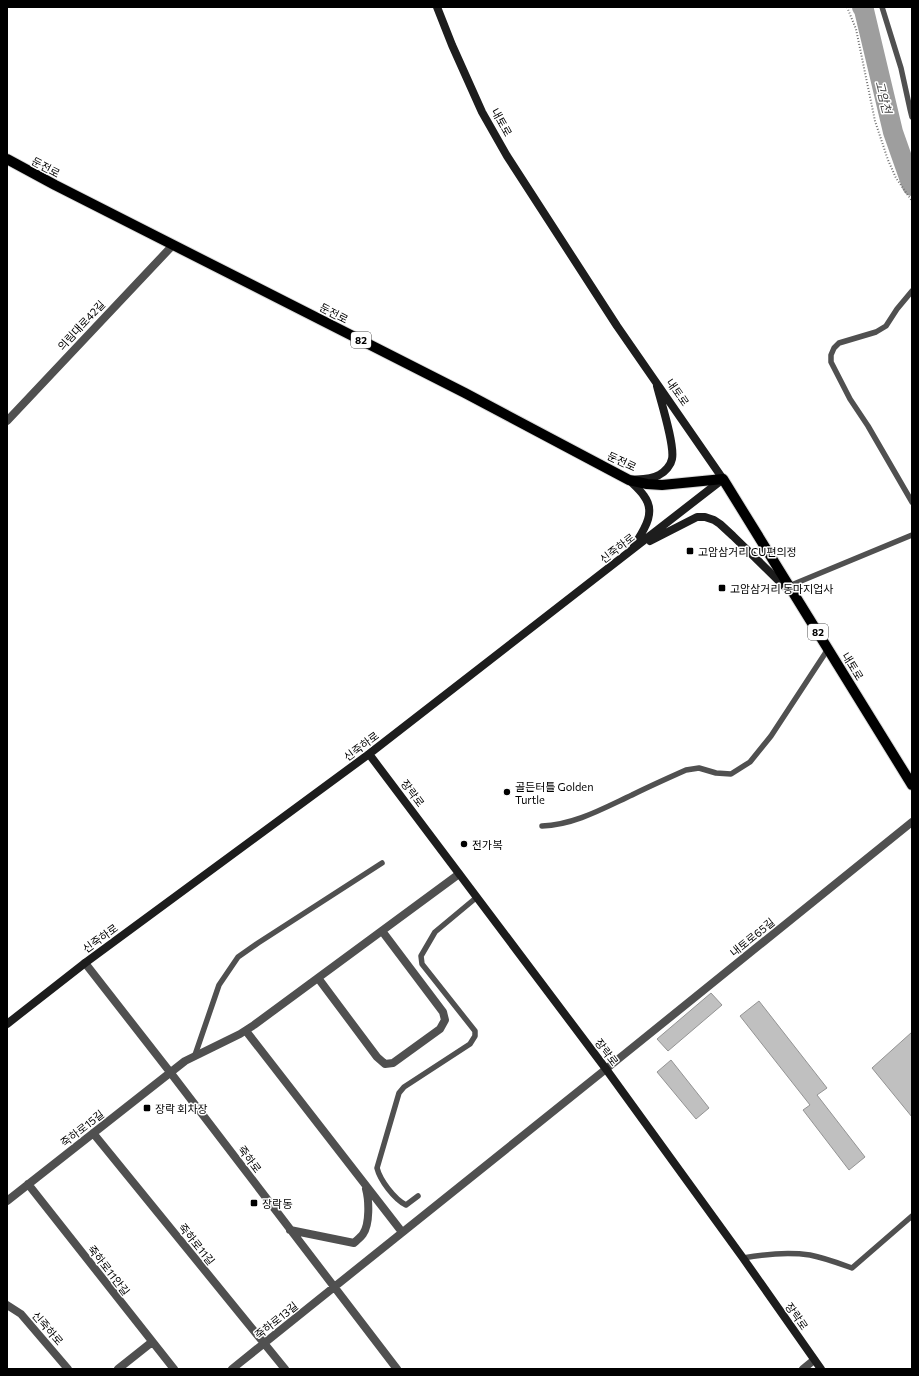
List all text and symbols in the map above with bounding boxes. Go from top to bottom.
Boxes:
water label: 고암천 [873,79,895,117]
street label: 내토로 [489,106,515,138]
street label: 둔전로 [30,154,62,180]
street label: 의림대로42길 [55,297,107,353]
street label: 둔전로 [318,300,350,326]
road number: 82 [351,332,371,348]
street label: 내토로 [664,376,692,408]
street label: 둔전로 [605,449,639,473]
street label: 신죽하로 [597,530,637,566]
place label: 고암삼거리 CU편의정 [698,545,797,558]
marker: 고암삼거리 CU편의정 [685,546,695,556]
place label: 고암삼거리 동마지업사 [730,582,833,595]
marker: 고암삼거리 동마지업사 [717,583,727,593]
road number: 82 [808,624,828,640]
street label: 내토로 [839,650,867,682]
street label: 신죽하로 [341,729,381,763]
street label: 장락로 [399,777,427,809]
place label: 골든터틀 Golden Turtle [515,780,593,806]
marker: 골든터틀 Golden Turtle [502,787,512,797]
place label: 전가복 [472,838,502,851]
marker: 전가복 [459,839,469,849]
street label: 내토로65길 [727,915,777,959]
street label: 신죽하로 [80,921,120,955]
street label: 장락로 [593,1036,621,1068]
place label: 장락 회차장 [155,1102,208,1115]
marker: 장락 회차장 [142,1103,152,1113]
street label: 죽하로15길 [58,1107,106,1149]
street label: 죽하로 [236,1143,264,1175]
place label: 장락동 [262,1197,292,1210]
marker: 장락동 [249,1198,259,1208]
street label: 죽하로11길 [176,1221,218,1267]
street label: 죽하로11안길 [85,1242,133,1298]
street label: 죽하로13길 [252,1299,300,1341]
street label: 장락로 [783,1300,811,1332]
street label: 신죽하로 [30,1308,66,1348]

